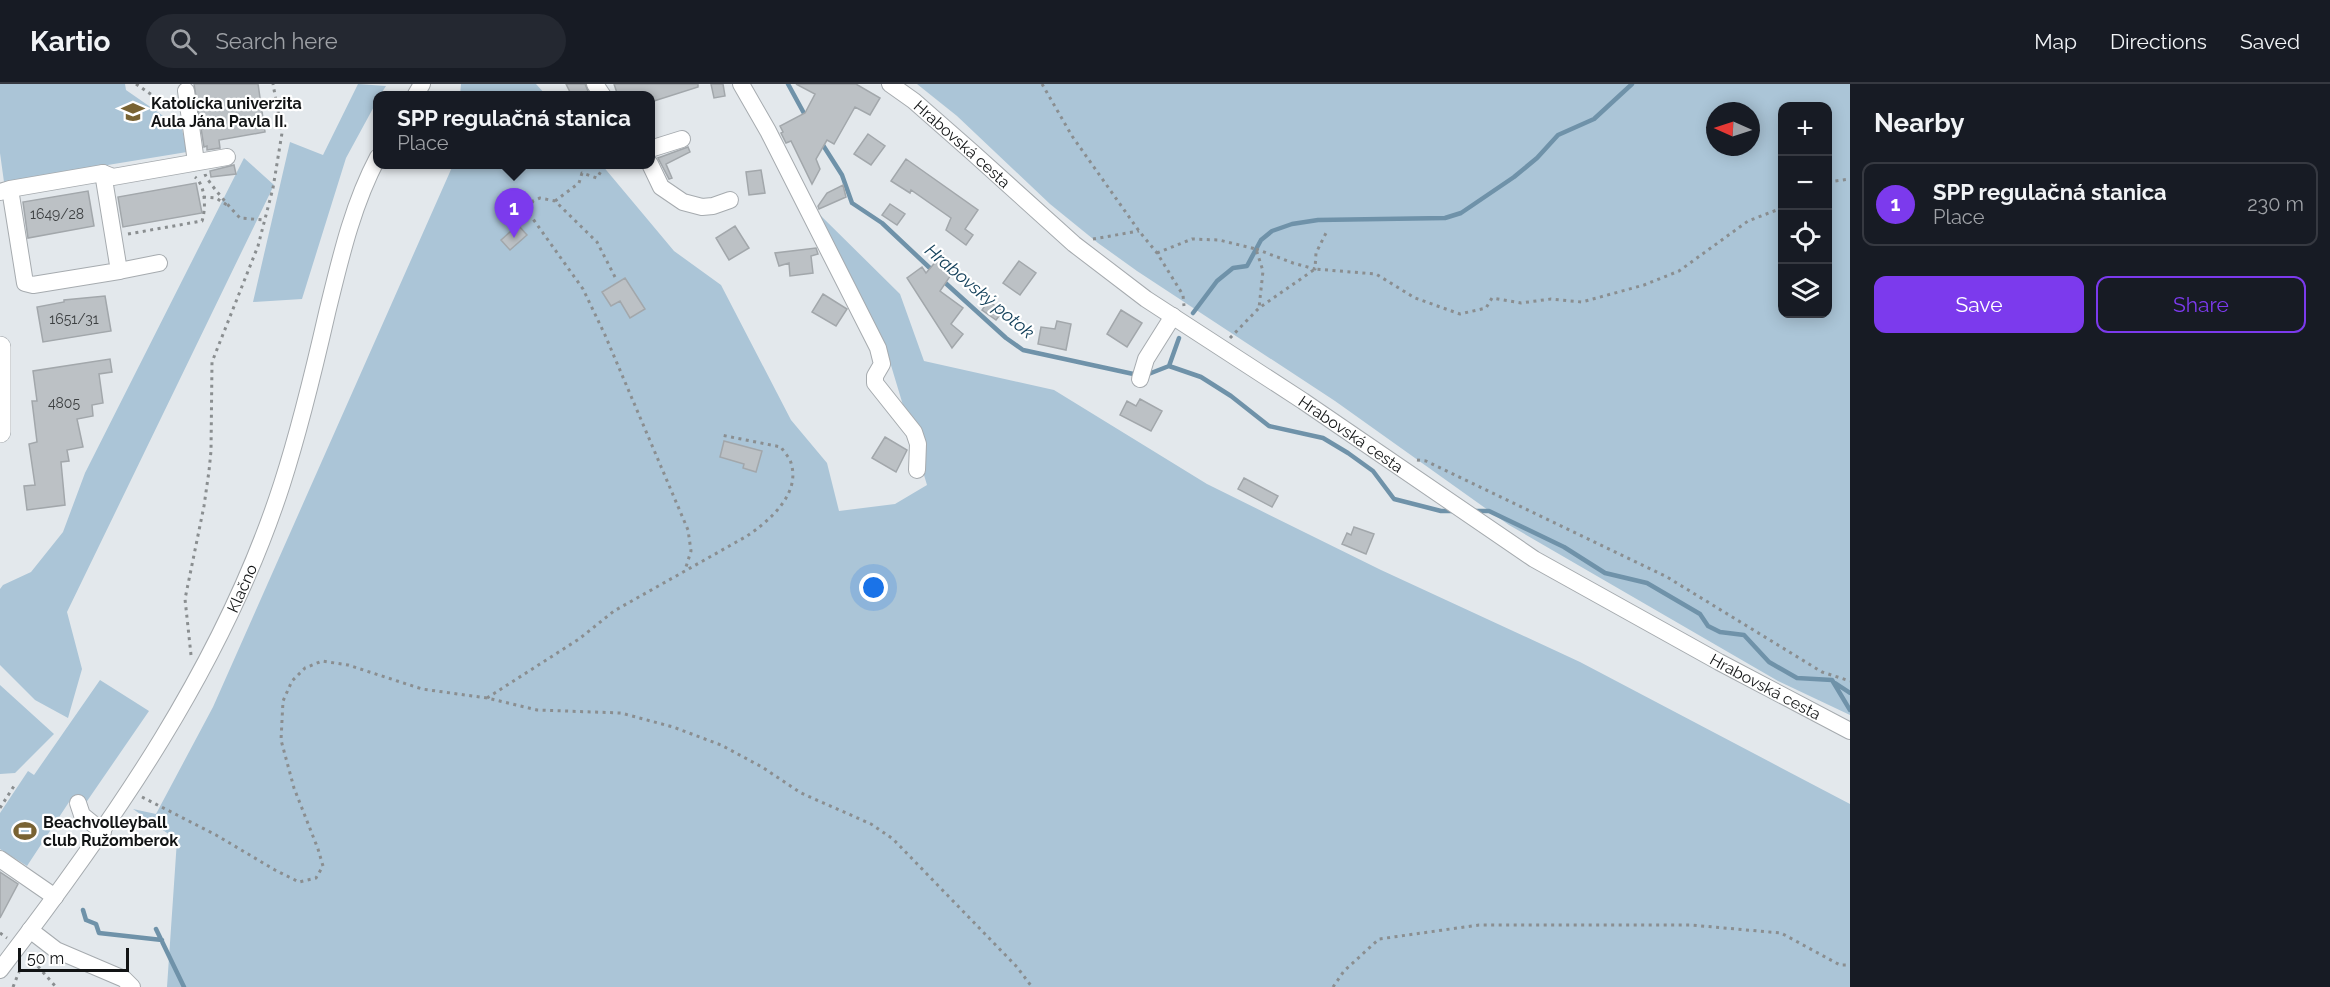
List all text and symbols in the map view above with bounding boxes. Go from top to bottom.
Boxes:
search box [146,14,566,68]
text: Kartio [30,25,110,58]
icon: search [167,25,200,58]
text: Search here [215,28,338,54]
text: Map [2034,29,2077,54]
text: Directions [2110,29,2207,54]
text: Saved [2240,29,2300,54]
popup [373,91,655,169]
place label: Katolícka univerzita Aula Jána Pavla II. [151,94,302,131]
street label: Hrabovská cesta [910,96,1014,192]
school or university icon: Katolícka univerzita Aula Jána Pavla II. [120,99,146,125]
north arrow [1706,102,1760,156]
map controls [1778,102,1832,318]
button: + [1778,102,1832,156]
text: SPP regulačná stanica [397,105,631,131]
text: Nearby [1874,108,1964,138]
text: Place [397,131,449,155]
button: − [1778,156,1832,210]
text: SPP regulačná stanica [1933,179,2167,205]
pin: 1 [494,188,534,238]
text: 1 [1891,192,1900,216]
text: 230 m [2247,192,2304,216]
text: Place [1933,205,1984,229]
house number: 1649/28 [30,206,84,222]
button: locate [1778,210,1832,264]
water label: Hrabovský potok [921,239,1039,343]
button: layers [1778,264,1832,318]
button: Save [1874,276,2084,333]
button: Share [2096,276,2306,333]
house number: 1651/31 [49,311,99,327]
street label: Hrabovská cesta [1295,391,1407,476]
house number: 4805 [48,395,80,411]
street label: Klačno [223,561,261,615]
your location [859,573,888,602]
street label: Hrabovská cesta [1707,649,1824,723]
place label: Beachvolleyball club Ružomberok [43,813,178,850]
sports icon: Beachvolleyball club Ružomberok [12,818,38,844]
scale bar [18,945,129,972]
text: 50 m [27,949,64,968]

